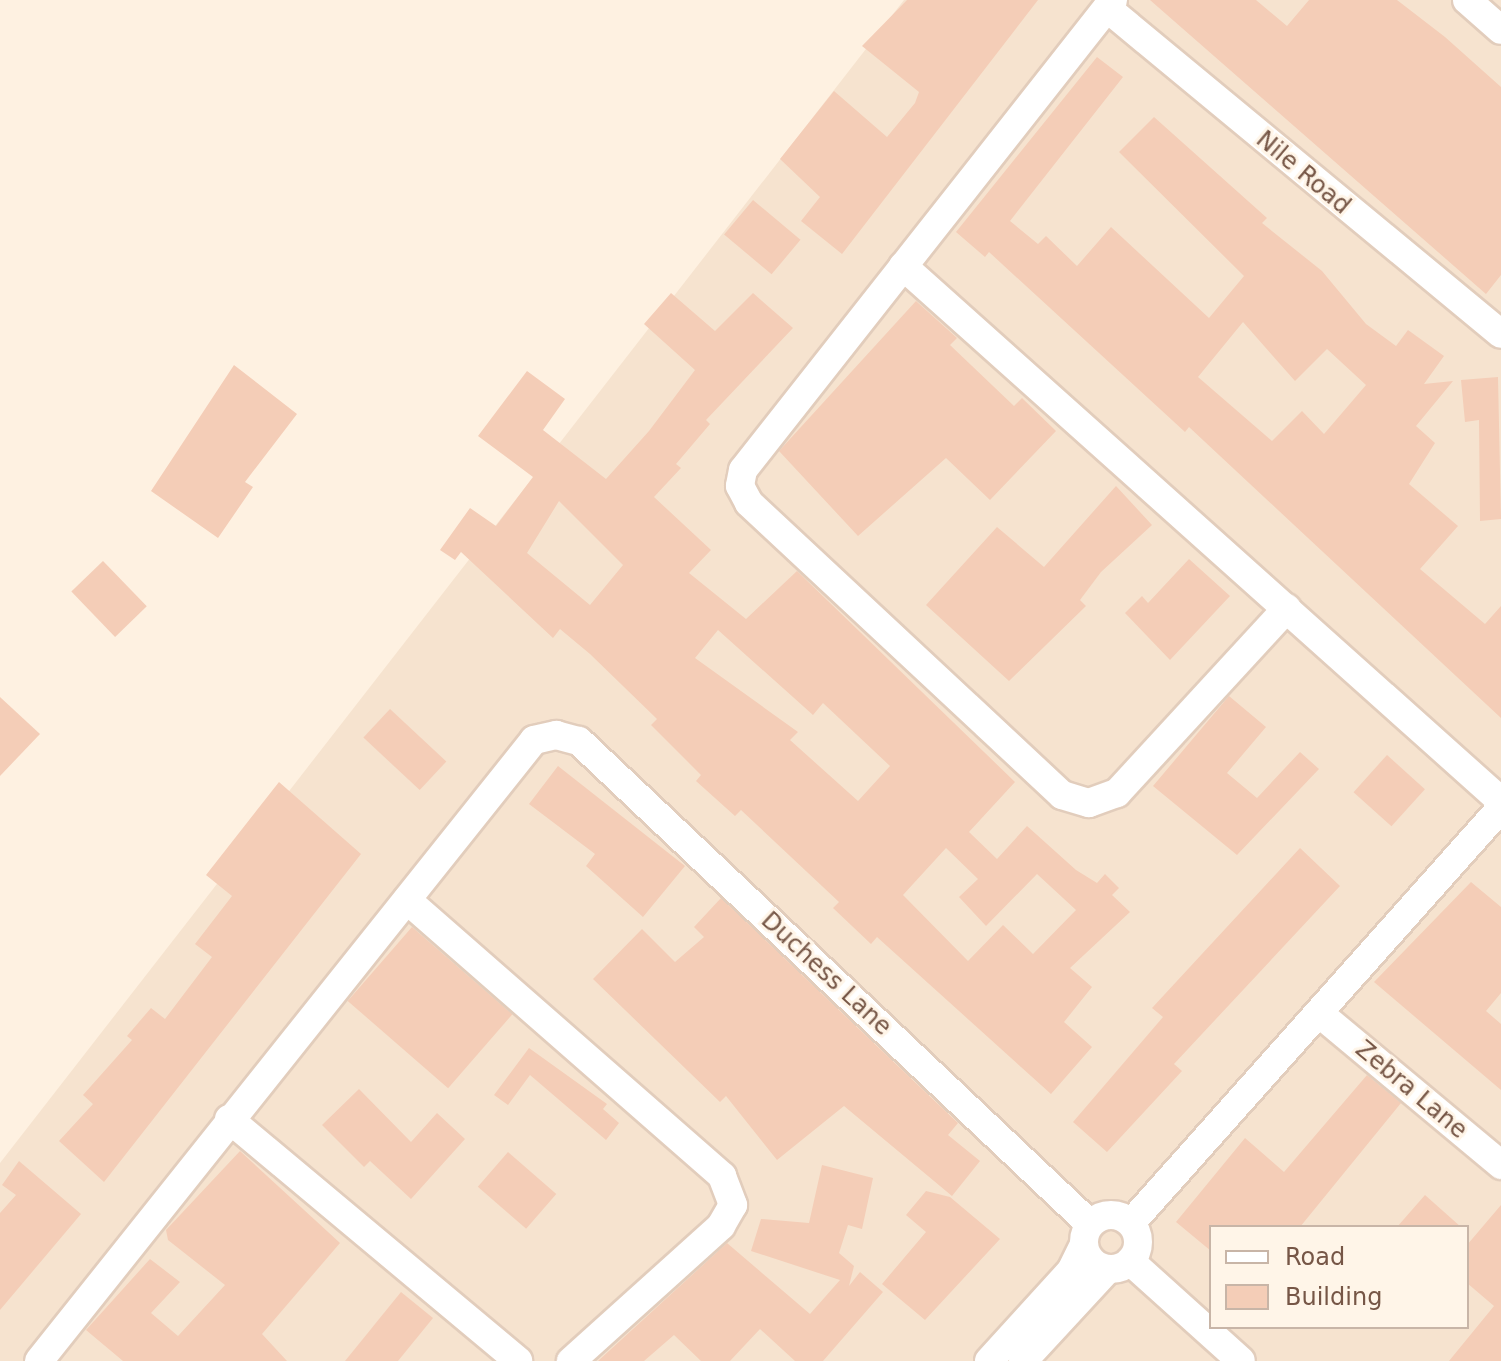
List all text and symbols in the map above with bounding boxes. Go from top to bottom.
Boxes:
street label: Nile Road [1250,125,1356,221]
street label: Duchess Lane [755,906,897,1042]
street label: Zebra Lane [1349,1035,1473,1145]
legend [1209,1225,1469,1329]
text: Road [1285,1243,1345,1271]
text: Building [1285,1283,1382,1311]

